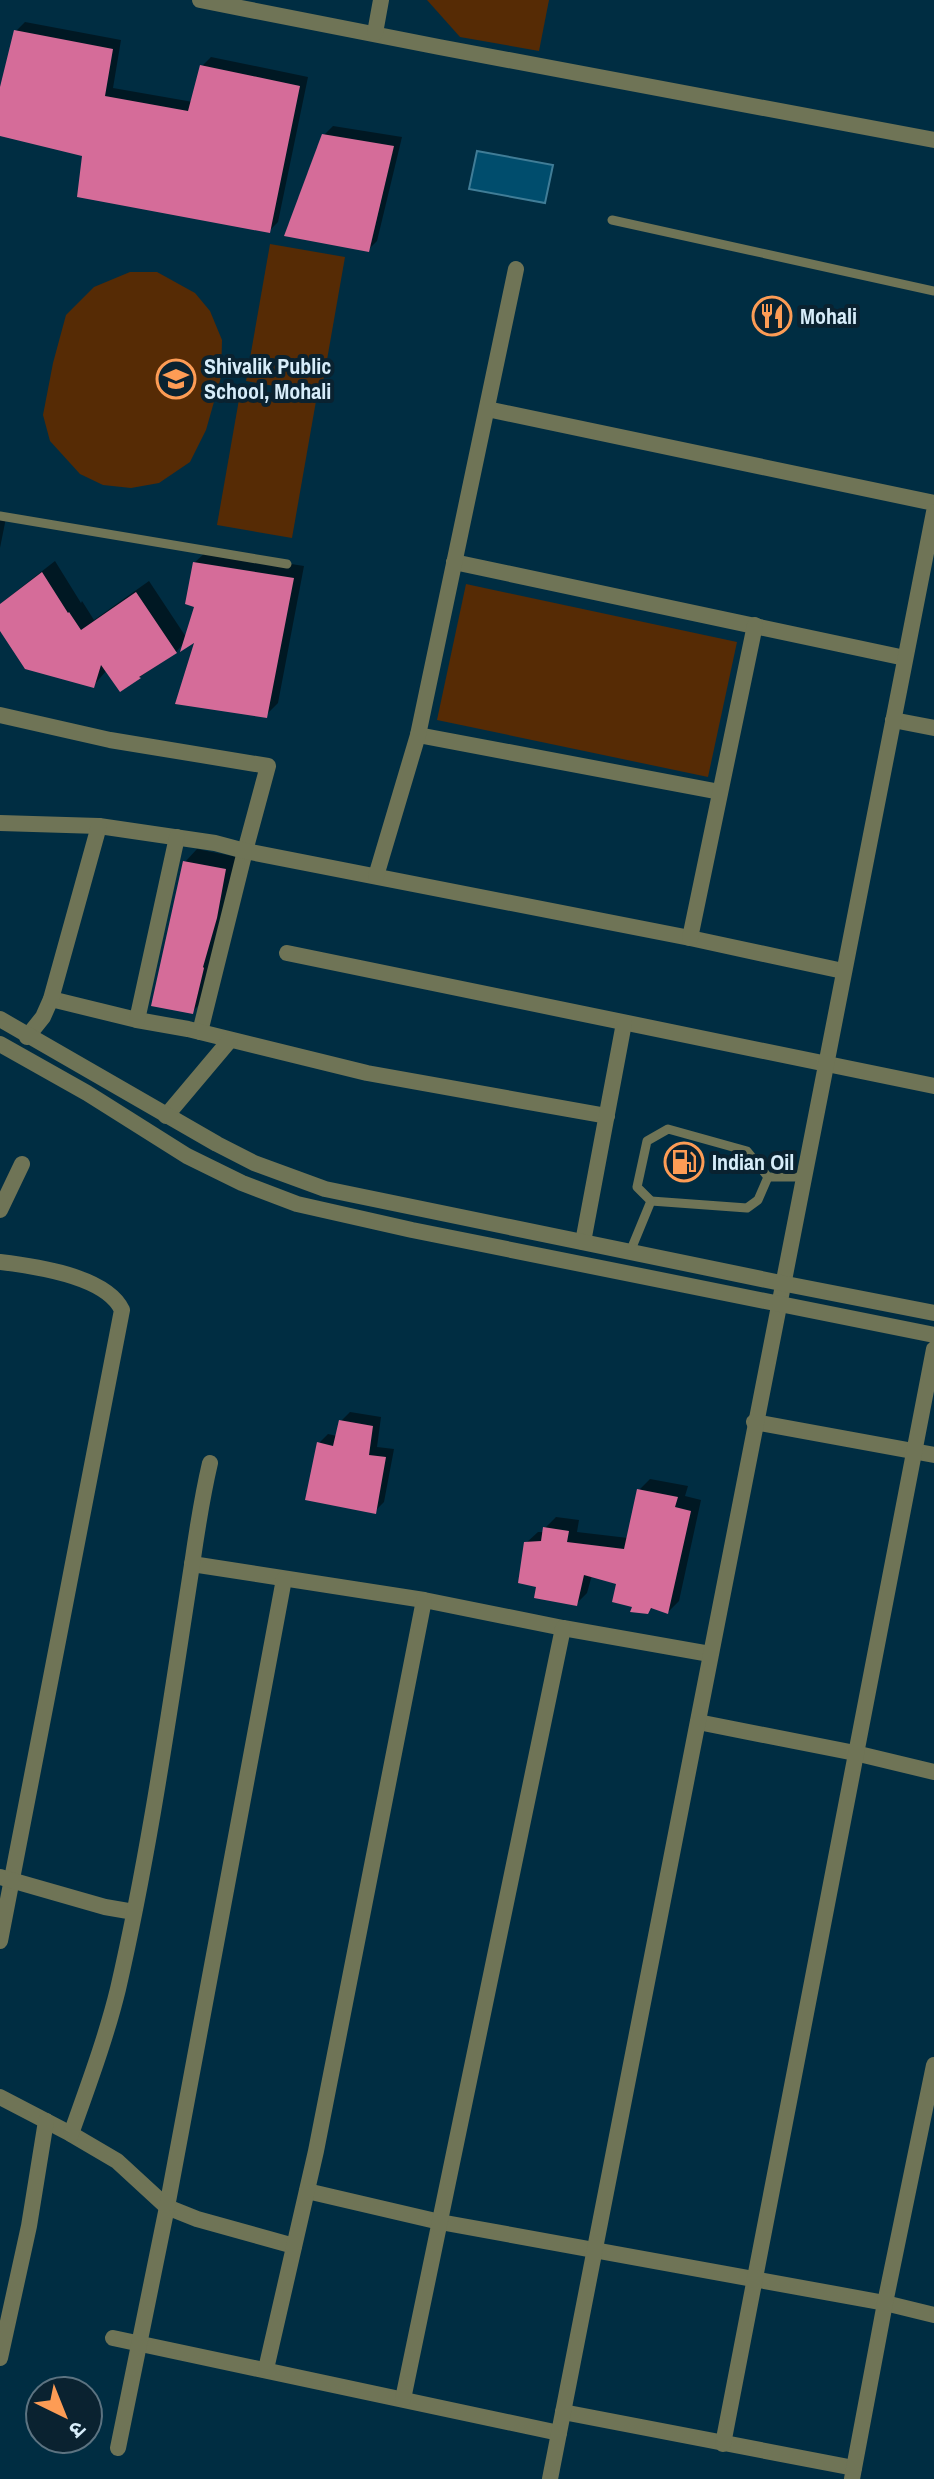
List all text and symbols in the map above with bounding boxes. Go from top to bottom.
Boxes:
restaurant icon: Mohali [751,295,793,337]
place label: Mohali [800,301,857,331]
place label: Shivalik Public School, Mohali [204,351,331,406]
school or university icon: Shivalik Public School, Mohali [155,358,197,400]
fuel station icon: Indian Oil [663,1141,705,1183]
place label: Indian Oil [712,1147,794,1177]
north arrow [24,2375,104,2455]
text: उ [62,2414,93,2446]

